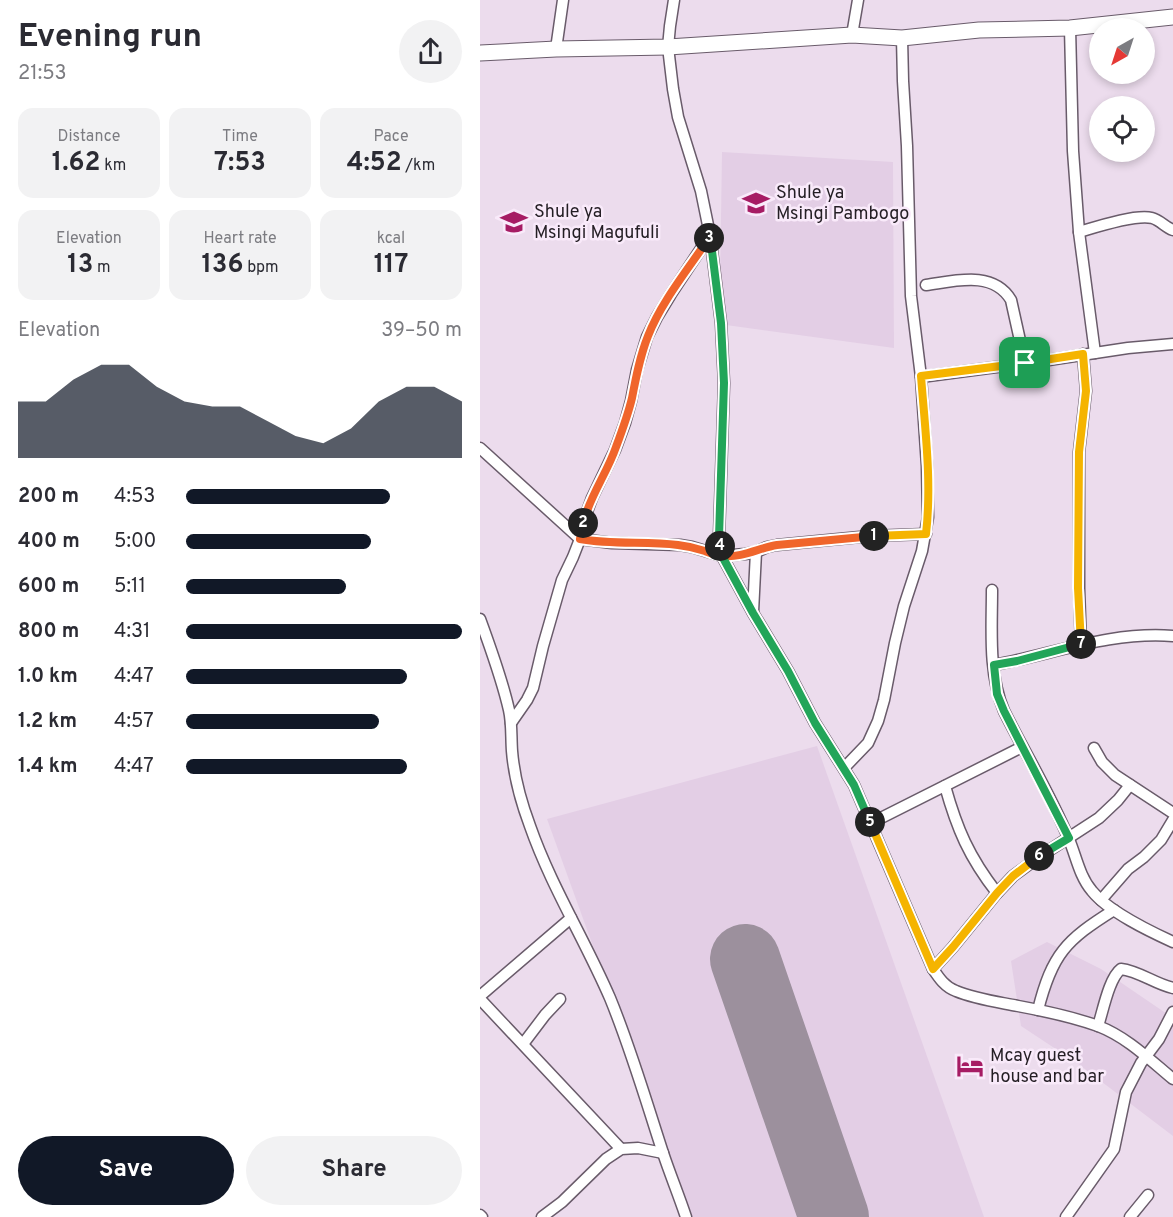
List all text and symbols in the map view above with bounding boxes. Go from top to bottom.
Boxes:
text: Evening run [18,17,202,59]
north arrow [1089,18,1155,84]
map controls [1089,18,1155,162]
button: share [399,20,462,83]
text: 21:53 [18,61,67,87]
button: locate [1089,96,1155,162]
text: Distance [58,127,120,147]
text: Time [222,127,258,147]
text: Pace [373,127,409,147]
text: 1.62 [52,147,100,180]
text: 7:53 [214,147,266,180]
text: 4:52 [347,147,402,180]
text: km [100,156,126,176]
text: /km [402,156,435,176]
place label: Shule ya Msingi Pambogo [776,182,909,226]
school or university icon: Shule ya Msingi Pambogo [741,188,771,218]
place label: Shule ya Msingi Magufuli [534,201,659,245]
school or university icon: Shule ya Msingi Magufuli [499,207,529,237]
pin: 3 [694,223,724,253]
text: 3 [704,228,714,248]
text: Elevation [56,229,122,249]
text: Heart rate [203,229,277,249]
text: kcal [377,229,405,249]
text: 13 [67,249,93,282]
text: 136 [201,249,243,282]
text: 117 [374,249,408,282]
text: m [93,258,111,278]
text: bpm [243,258,279,278]
text: Elevation [18,318,100,344]
text: 39–50 m [381,318,462,344]
pin [999,337,1050,388]
icon: arrive [1008,346,1041,379]
text: 200 m [18,484,79,510]
text: 4:53 [114,484,155,510]
pin: 2 [568,508,598,538]
text: 2 [578,513,588,533]
pin: 1 [859,521,889,551]
text: 1 [871,526,877,546]
text: 400 m [18,529,80,555]
text: 5:00 [114,529,156,555]
pin: 4 [705,531,735,561]
text: 4 [715,536,725,556]
text: 600 m [18,574,79,600]
text: 5:11 [114,574,146,600]
text: 800 m [18,619,79,645]
text: 4:31 [114,619,150,645]
pin: 7 [1066,629,1096,659]
text: 7 [1077,634,1085,654]
text: 1.0 km [18,664,78,690]
text: 4:47 [114,664,154,690]
text: 1.2 km [18,709,77,735]
text: 4:57 [114,709,154,735]
text: 1.4 km [18,754,78,780]
text: 4:47 [114,754,154,780]
pin: 5 [855,807,885,837]
text: 5 [865,812,875,832]
pin: 6 [1024,841,1054,871]
text: 6 [1034,846,1044,866]
place label: Mcay guest house and bar [990,1045,1104,1089]
hotel icon: Mcay guest house and bar [955,1051,985,1081]
button: Save [18,1136,234,1205]
button: Share [246,1136,462,1205]

